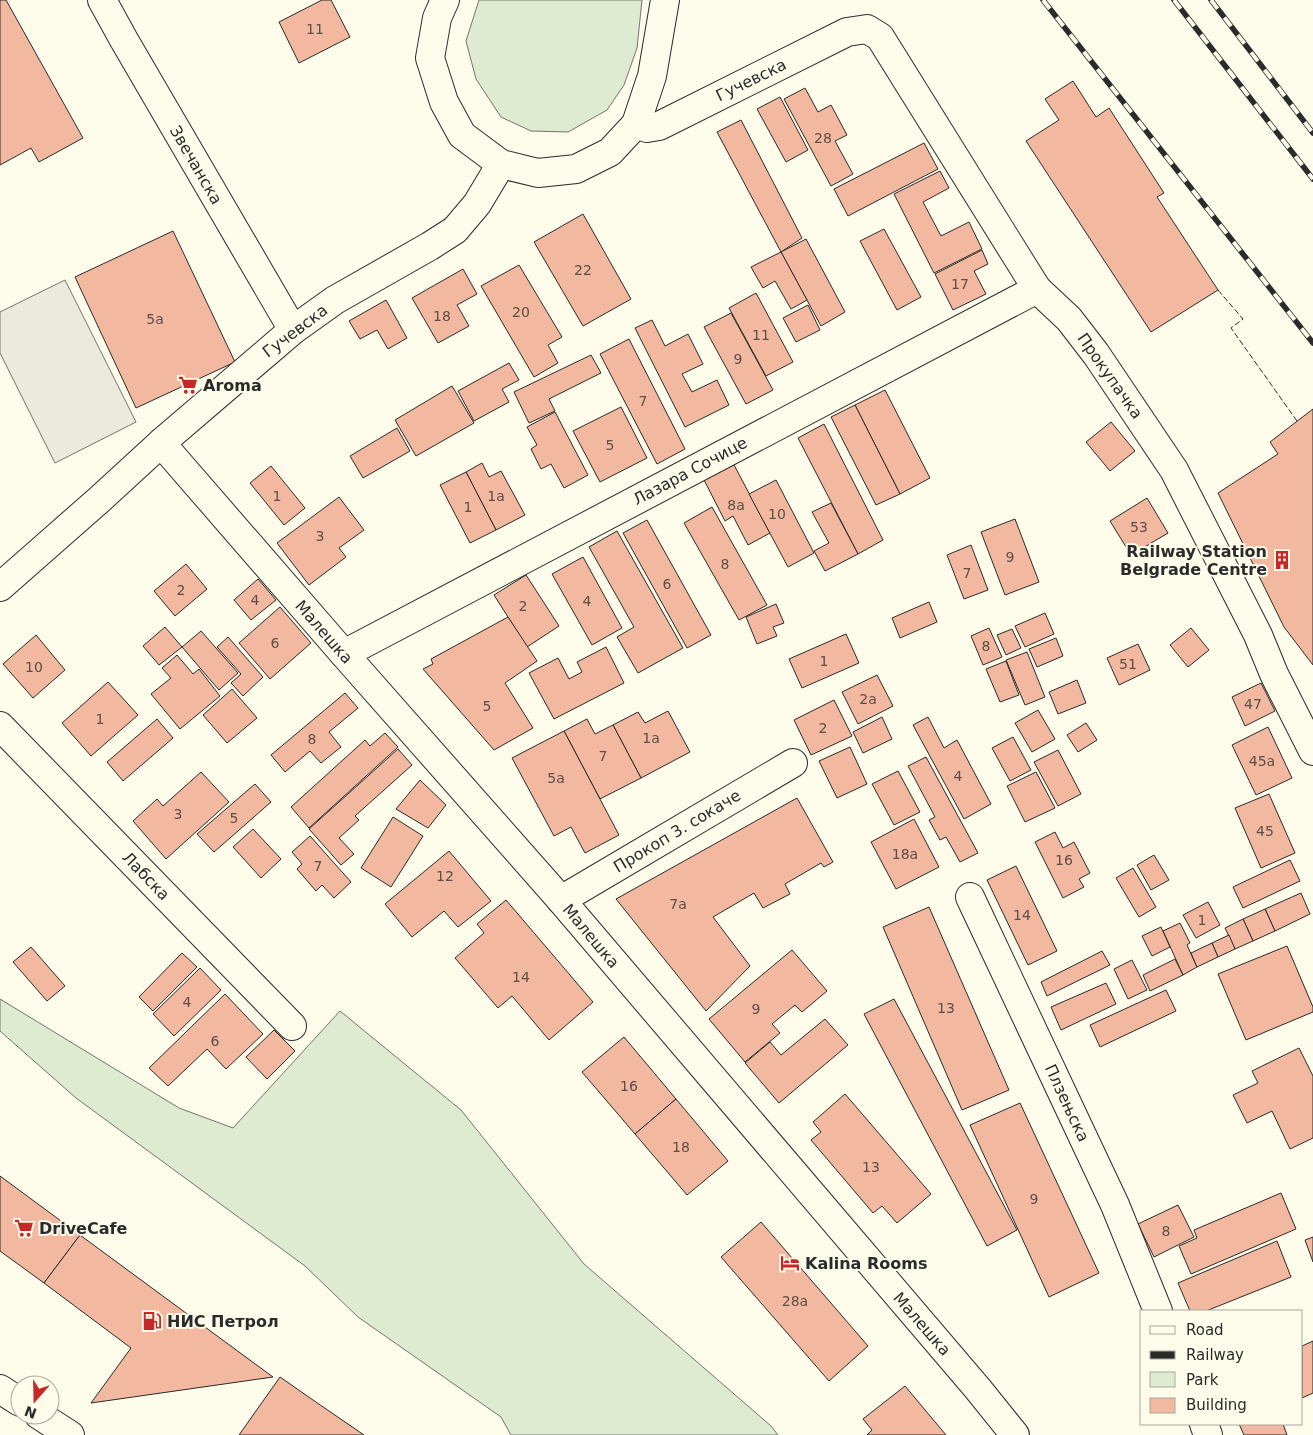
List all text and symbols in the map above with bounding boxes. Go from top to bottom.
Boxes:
house number: 11 [306,21,324,37]
street label: Гучевска [713,55,789,105]
street label: Звечанска [166,122,226,208]
house number: 28 [814,130,832,146]
house number: 22 [574,262,592,278]
house number: 17 [951,276,969,292]
street label: Гучевска [259,300,331,362]
house number: 20 [512,304,530,320]
house number: 18 [433,308,451,324]
house number: 5a [146,311,164,327]
house number: 11 [752,327,770,343]
street label: Прокупачка [1073,329,1147,423]
house number: 9 [734,351,742,367]
supermarket icon: Aroma [177,374,199,396]
place label: Aroma [203,376,262,395]
house number: 7 [639,393,647,409]
street label: Лазара Сочице [630,433,750,509]
house number: 5 [606,437,614,453]
house number: 1 [273,488,281,504]
house number: 1a [487,488,505,504]
house number: 8a [727,497,745,513]
house number: 1 [464,499,472,515]
house number: 10 [768,506,786,522]
house number: 53 [1130,519,1148,535]
house number: 3 [316,528,324,544]
place label: Railway Station Belgrade Centre [1120,542,1267,579]
house number: 9 [1006,549,1014,565]
building icon: Railway Station Belgrade Centre [1271,549,1293,571]
house number: 8 [721,556,729,572]
house number: 7 [963,565,971,581]
house number: 6 [663,576,672,592]
house number: 2 [177,582,185,598]
house number: 4 [251,592,260,608]
house number: 4 [583,593,592,609]
street label: Малешка [291,596,357,668]
house number: 2 [519,598,527,614]
house number: 6 [271,635,280,651]
house number: 8 [982,638,990,654]
house number: 1 [820,653,828,669]
house number: 51 [1119,656,1137,672]
house number: 10 [25,659,43,675]
house number: 2a [859,691,877,707]
house number: 47 [1244,696,1262,712]
house number: 5 [483,698,491,714]
house number: 1 [96,711,104,727]
house number: 2 [819,720,827,736]
house number: 1a [642,730,660,746]
house number: 8 [308,731,316,747]
house number: 7 [599,748,607,764]
house number: 45a [1249,753,1275,769]
house number: 4 [954,768,963,784]
house number: 5a [547,770,565,786]
street label: Прокоп 3. сокаче [610,786,744,876]
house number: 3 [174,806,182,822]
house number: 5 [230,810,238,826]
house number: 45 [1256,823,1274,839]
house number: 18a [892,846,918,862]
street label: Лабска [118,848,174,904]
house number: 16 [1055,852,1073,868]
house number: 7 [314,858,322,874]
house number: 12 [436,868,454,884]
house number: 7a [669,896,687,912]
street label: Малешка [559,900,623,972]
house number: 14 [1013,907,1031,923]
house number: 1 [1198,912,1206,928]
house number: 14 [512,969,530,985]
house number: 4 [183,994,192,1010]
house number: 13 [937,1000,955,1016]
house number: 9 [752,1001,760,1017]
house number: 6 [211,1033,220,1049]
street label: Плзењска [1041,1061,1093,1145]
house number: 16 [620,1078,638,1094]
house number: 18 [672,1139,690,1155]
house number: 13 [862,1159,880,1175]
house number: 9 [1030,1191,1038,1207]
supermarket icon: DriveCafe [13,1217,35,1239]
place label: DriveCafe [39,1219,127,1238]
house number: 8 [1162,1223,1170,1239]
hotel icon: Kalina Rooms [779,1252,801,1274]
place label: Kalina Rooms [805,1254,927,1273]
street label: Малешка [889,1288,955,1360]
house number: 28a [782,1293,808,1309]
fuel station icon: НИС Петрол [141,1310,163,1332]
legend [1140,1310,1303,1425]
place label: НИС Петрол [167,1312,279,1331]
text: Road [1186,1321,1224,1339]
text: Railway [1186,1346,1244,1364]
text: Park [1186,1371,1219,1389]
north arrow [10,1375,60,1425]
text: Building [1186,1396,1247,1414]
text: N [22,1403,39,1422]

